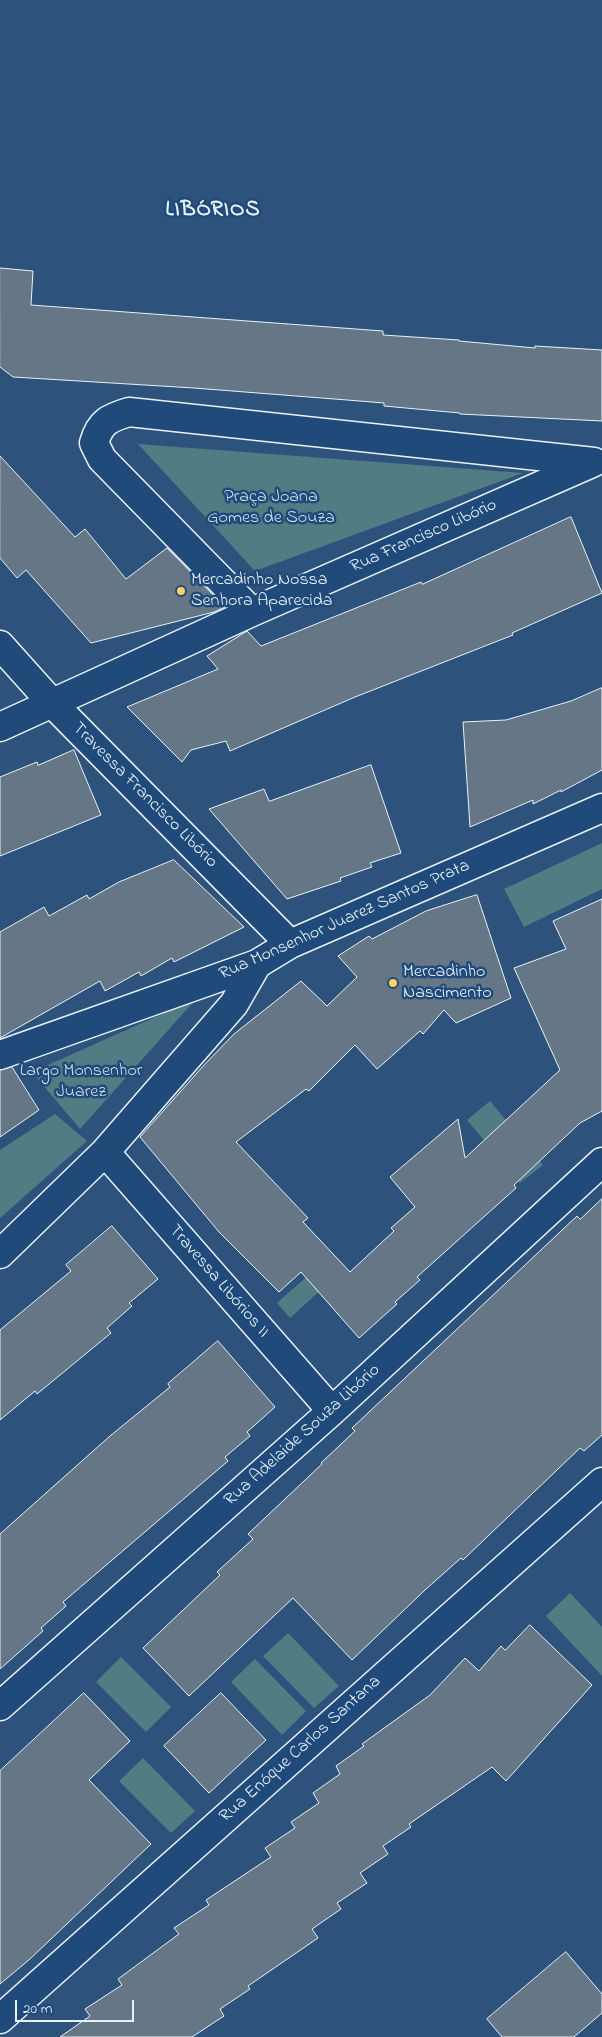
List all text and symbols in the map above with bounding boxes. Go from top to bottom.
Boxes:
district label: LIBÓRIOS [164,198,262,224]
park label: Praça Joana Gomes de Souza [207,487,335,530]
street label: Rua Francisco Libório [347,495,501,579]
place label: Mercadinho Nossa Senhora Aparecida [191,570,333,612]
marker: Mercadinho Nossa Senhora Aparecida [175,585,187,597]
street label: Travessa Francisco Libório [67,719,221,873]
street label: Rua Monsenhor Juarez Santos Prata [216,856,474,986]
place label: Mercadinho Nascimento [403,962,492,1004]
marker: Mercadinho Nascimento [387,977,399,989]
park label: Largo Monsenhor Juarez [20,1061,142,1104]
street label: Travessa Libórios II [163,1221,273,1343]
street label: Rua Adelaide Souza Libório [221,1360,385,1512]
street label: Rua Enóque Carlos Santana [216,1672,386,1828]
scale bar [18,1990,136,2022]
text: 20 m [23,1998,52,2020]

